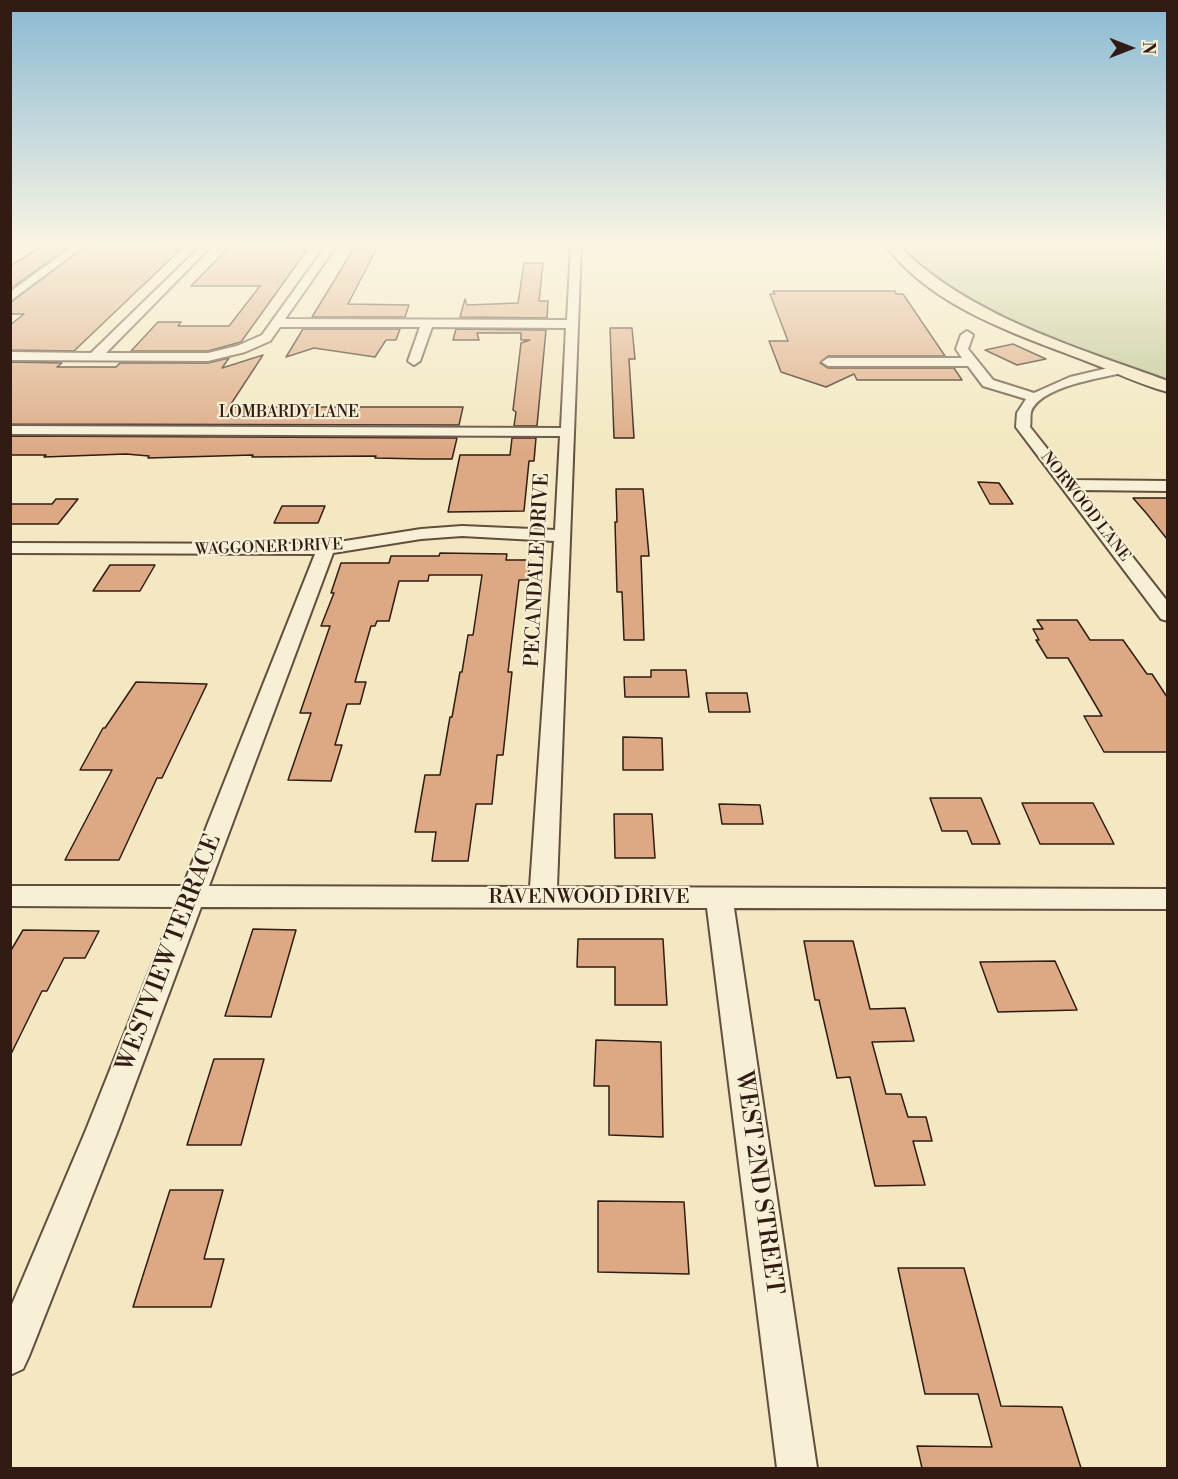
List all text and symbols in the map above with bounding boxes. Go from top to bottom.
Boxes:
north arrow [1100,18,1160,78]
text: N [1138,42,1158,54]
street label: LOMBARDY LANE [219,403,359,423]
street label: NORWOOD LANE [1036,448,1134,566]
street label: PECANDALE DRIVE [521,472,555,668]
street label: WAGGONER DRIVE [195,536,343,560]
street label: WESTVIEW TERRACE [111,830,229,1076]
street label: RAVENWOOD DRIVE [488,886,690,910]
street label: WEST 2ND STREET [728,1069,788,1297]

